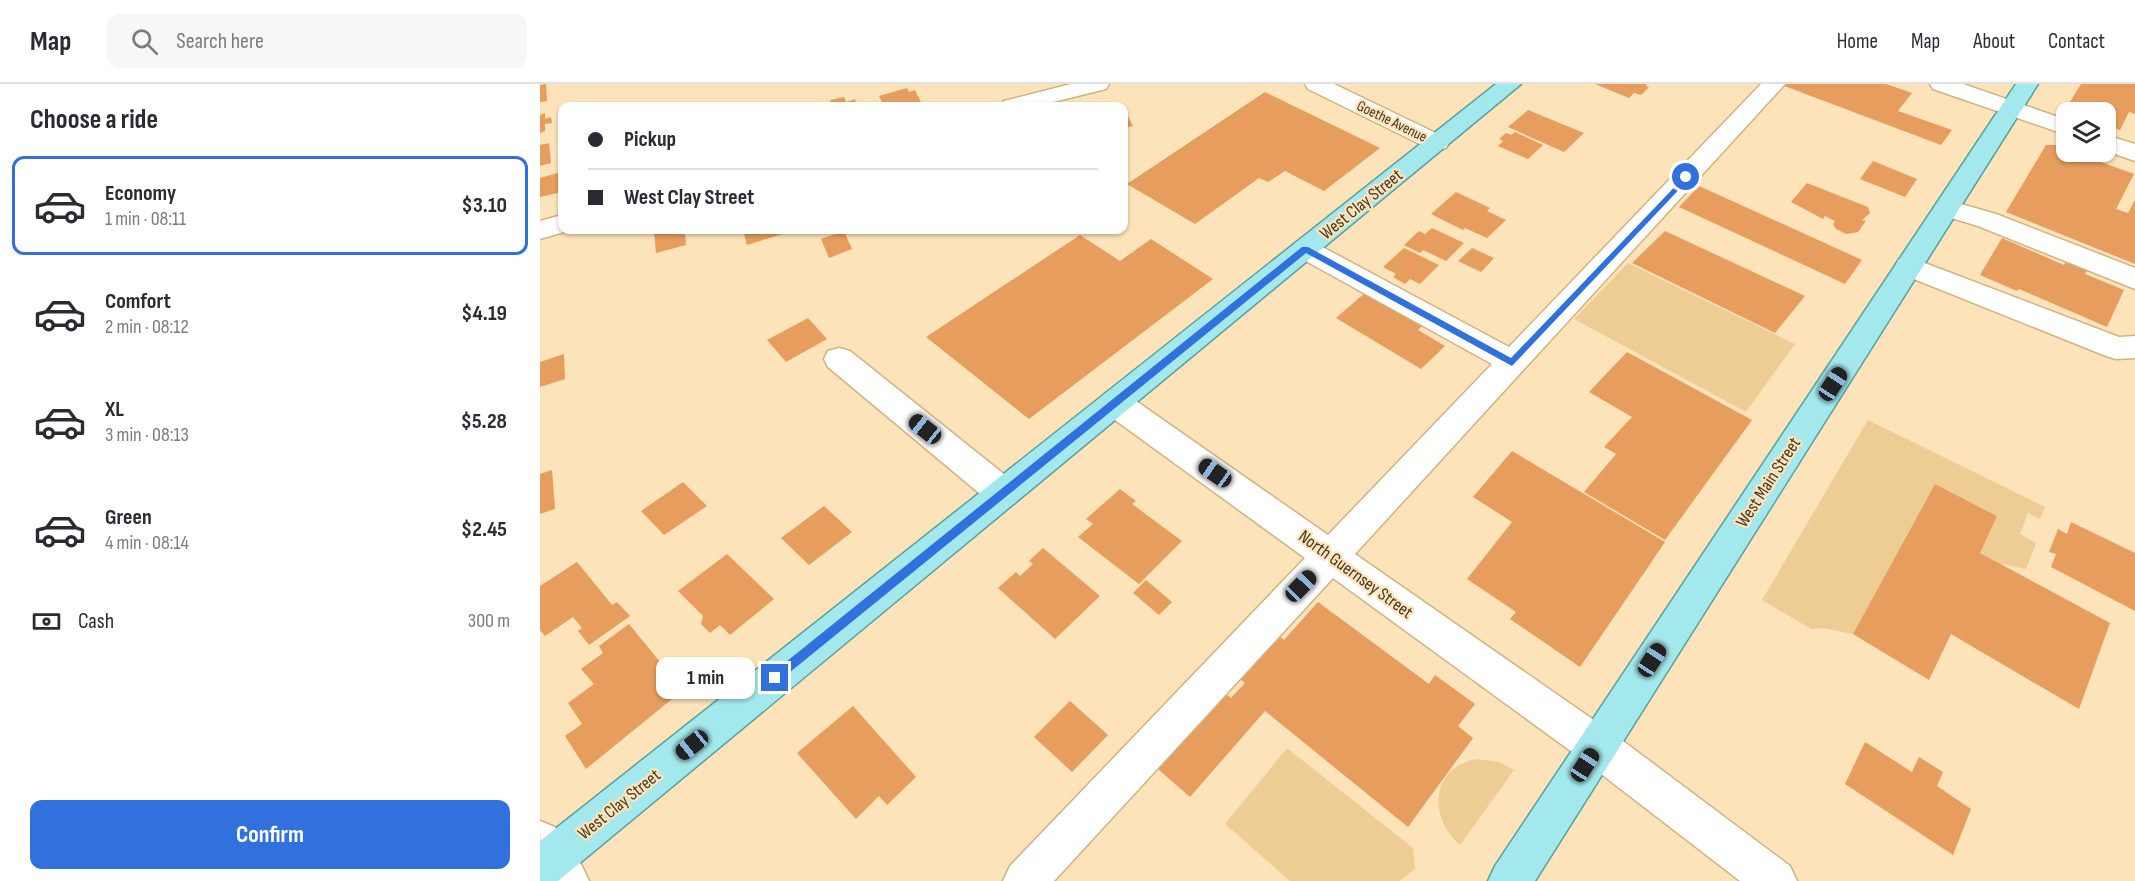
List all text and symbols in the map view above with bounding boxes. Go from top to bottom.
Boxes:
search box [107,14,527,68]
text: Map [30,25,71,58]
icon: search [128,25,161,58]
text: Search here [176,28,264,55]
text: Home [1837,29,1878,54]
text: Map [1911,29,1940,54]
text: About [1973,29,2015,54]
text: Contact [2048,29,2105,54]
street label: Goethe Avenue [1354,96,1430,147]
map controls [2056,102,2116,162]
button: layers [2056,102,2116,162]
text: Choose a ride [30,104,158,136]
text: Pickup [624,126,676,153]
route start [1672,163,1699,190]
street label: West Clay Street [1316,164,1407,244]
icon: car [33,179,87,233]
text: Economy [105,180,176,207]
text: West Clay Street [624,184,754,211]
text: $3.10 [462,192,507,219]
text: 1 min · 08:11 [105,207,186,231]
icon: car [33,287,87,341]
text: Comfort [105,288,171,315]
text: $4.19 [461,300,507,327]
text: 2 min · 08:12 [105,315,189,339]
car [1816,364,1850,404]
icon: car [33,395,87,449]
text: XL [105,396,124,423]
text: $5.28 [461,408,507,435]
car [905,411,945,447]
text: 3 min · 08:13 [105,423,189,447]
street label: West Main Street [1732,433,1806,531]
car [1195,455,1235,491]
icon: car [33,503,87,557]
text: Green [105,504,152,531]
text: $2.45 [461,516,507,543]
street label: North Guernsey Street [1294,526,1417,623]
text: 4 min · 08:14 [105,531,189,555]
car [1282,567,1320,605]
icon: cash [30,605,63,638]
text: Cash [78,608,114,635]
text: 300 m [468,609,510,633]
car [1635,640,1669,680]
callout: 1 min [655,657,754,699]
route end [761,664,788,691]
text: 1 min [687,666,724,690]
car [672,727,712,763]
car [1568,745,1602,785]
street label: West Clay Street [574,764,665,844]
button: Confirm [30,800,510,869]

